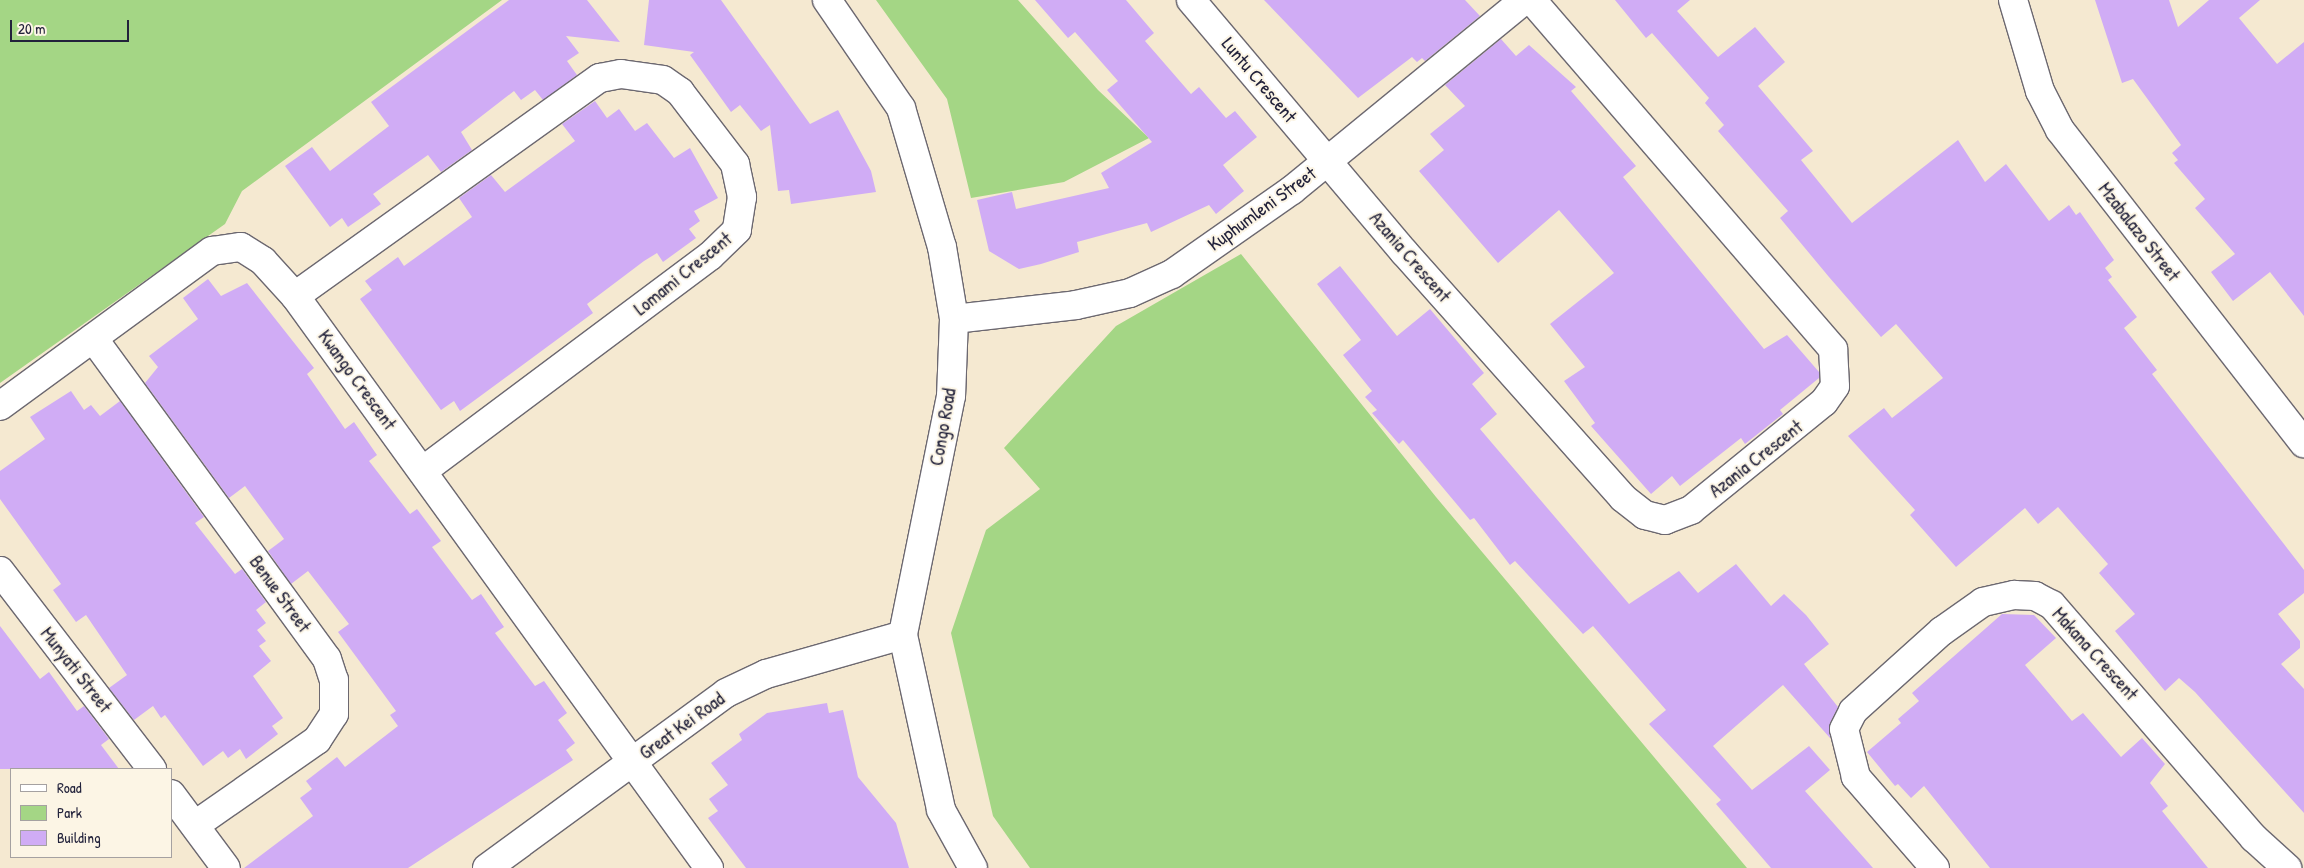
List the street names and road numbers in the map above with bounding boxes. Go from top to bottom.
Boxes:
street label: Luntu Crescent [1217,33,1301,127]
street label: Kuphumleni Street [1203,162,1321,256]
street label: Mzabalazo Street [2093,178,2185,286]
street label: Azania Crescent [1365,207,1455,307]
street label: Lomami Crescent [629,228,737,320]
street label: Kwango Crescent [313,326,401,434]
street label: Congo Road [925,386,961,468]
street label: Azania Crescent [1705,415,1807,503]
street label: Benue Street [244,551,316,637]
street label: Makana Crescent [2047,603,2143,705]
street label: Munyati Street [36,623,116,717]
street label: Great Kei Road [635,688,729,764]

